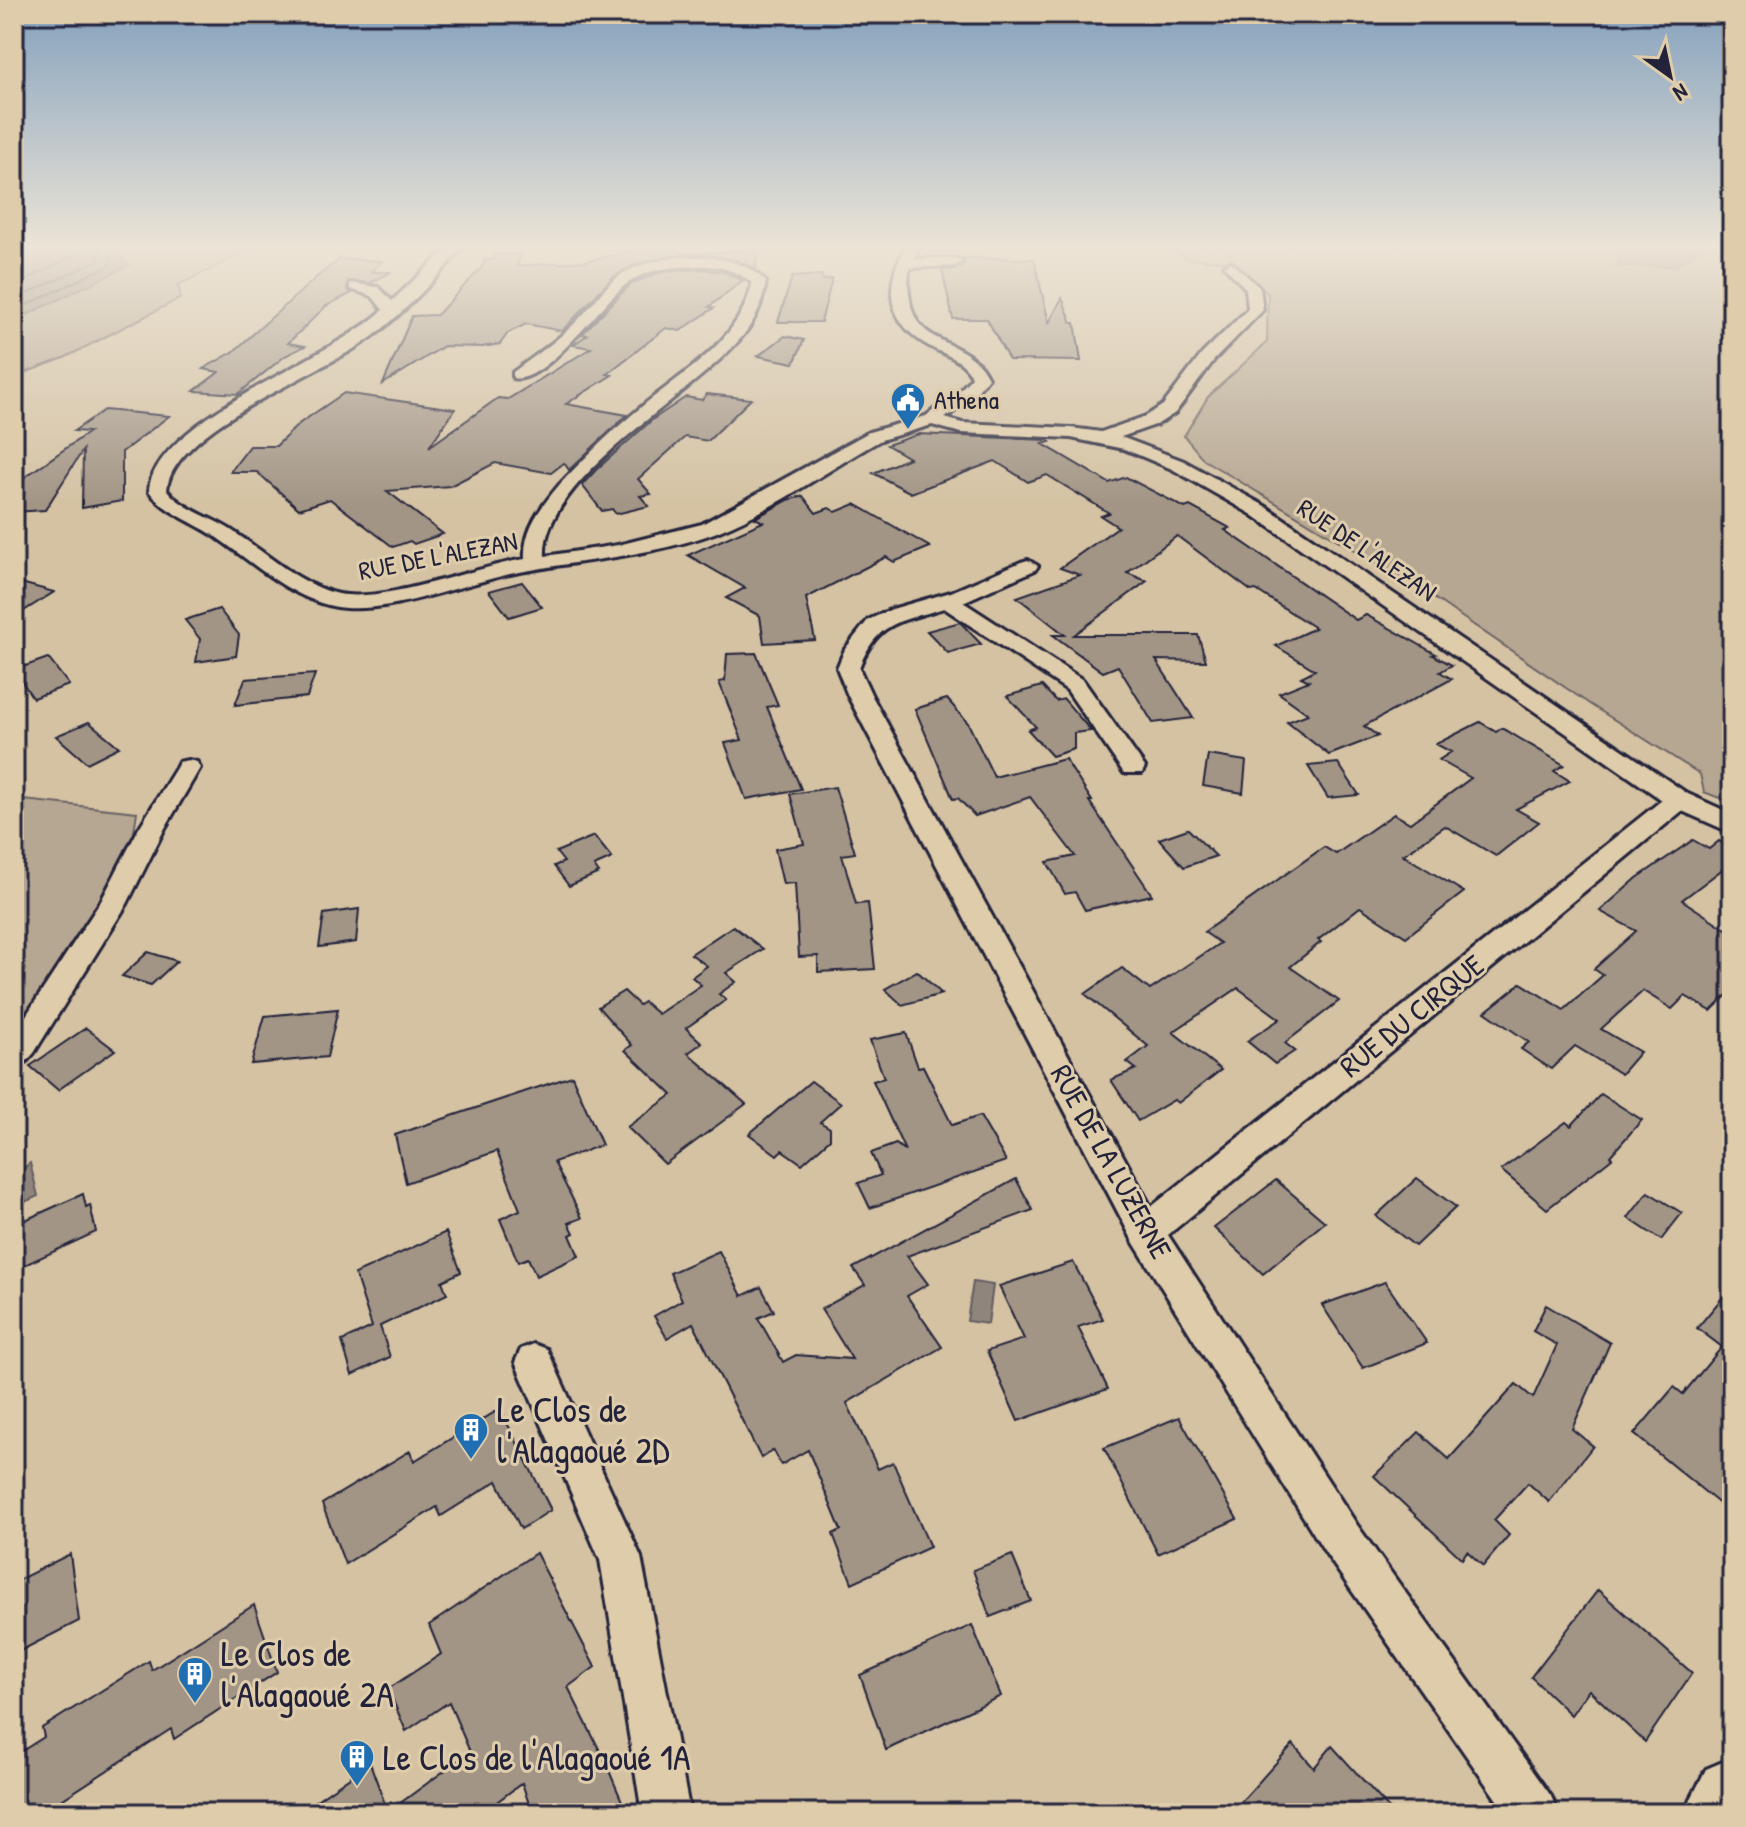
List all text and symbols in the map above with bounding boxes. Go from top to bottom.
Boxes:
north arrow [1630,36,1710,116]
text: N [1668,77,1694,109]
public building icon: Athena [889,381,927,431]
place label: Athena [934,382,999,417]
street label: RUE DE L'ALEZAN [1291,490,1444,609]
street label: RUE DE L'ALEZAN [356,523,520,588]
street label: RUE DU CIRQUE [1331,945,1492,1086]
street label: RUE DE LA LUZERNE [1042,1057,1182,1266]
place label: Le Clos de l'Alagaoué 2D [497,1384,669,1474]
building icon: Le Clos de l'Alagaoué 2D [452,1411,490,1461]
place label: Le Clos de l'Alagaoué 2A [221,1628,394,1718]
building icon: Le Clos de l'Alagaoué 2A [176,1655,214,1705]
place label: Le Clos de l'Alagaoué 1A [383,1732,691,1781]
building icon: Le Clos de l'Alagaoué 1A [338,1738,376,1788]

